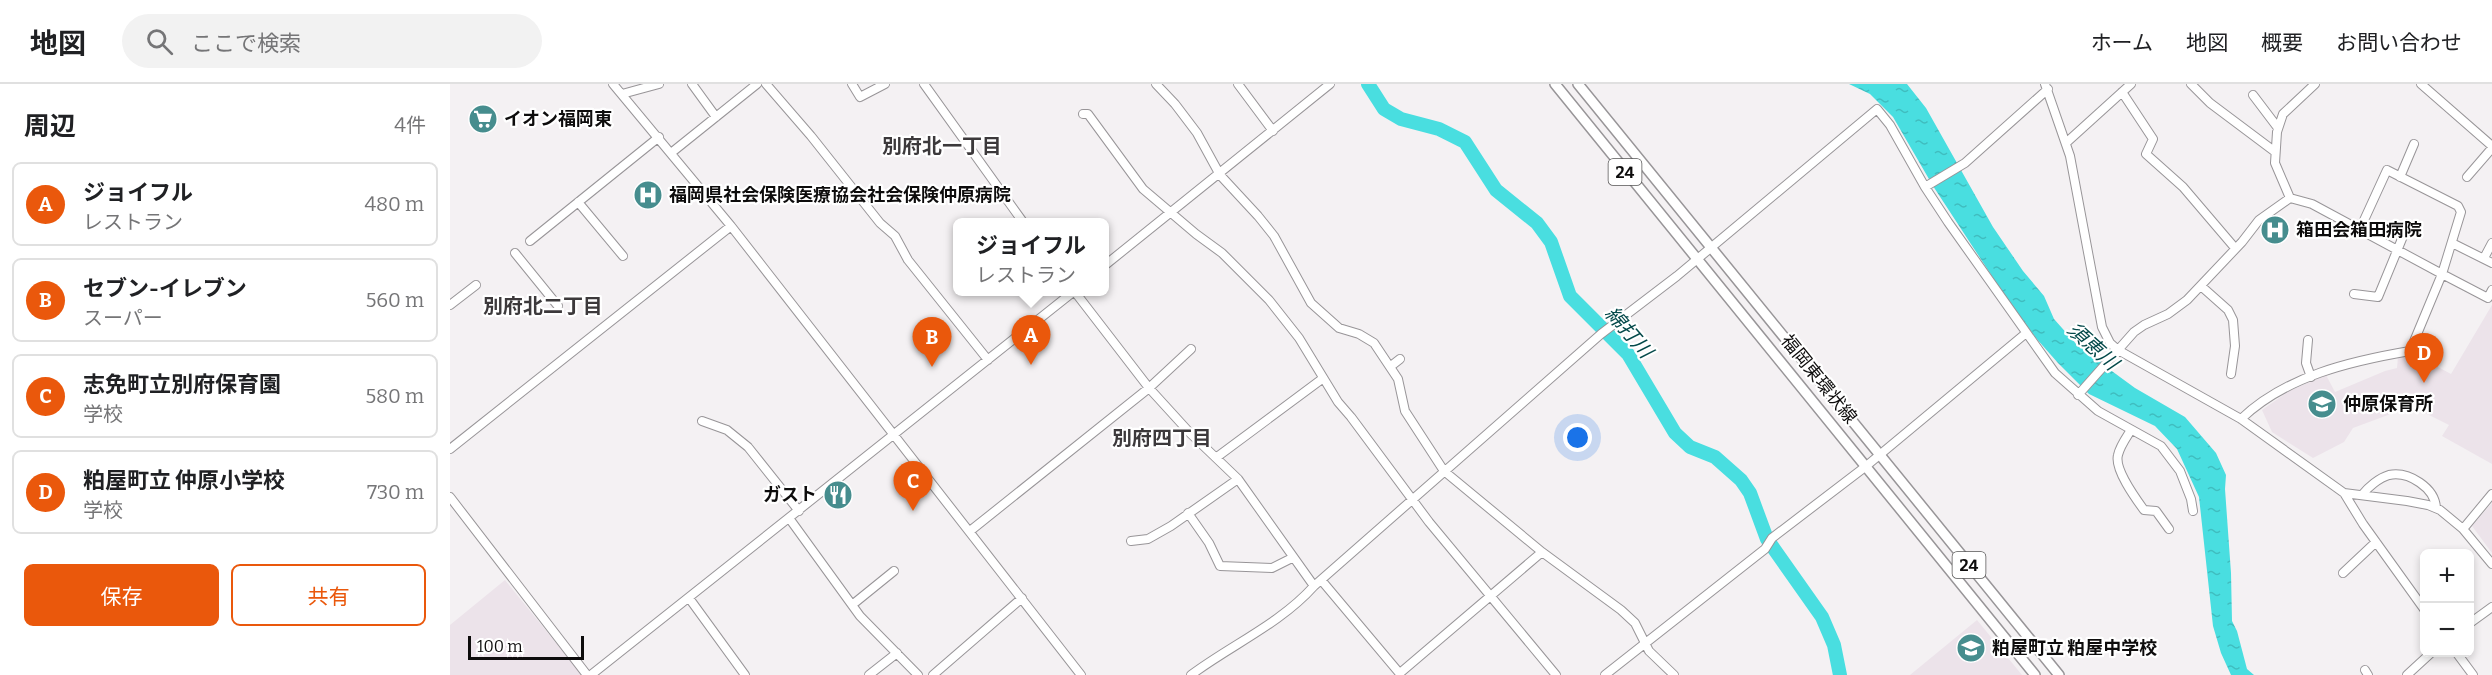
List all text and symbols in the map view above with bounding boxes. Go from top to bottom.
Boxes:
search box [122,14,542,68]
icon: search [143,25,176,58]
text: 地図 [30,27,86,60]
text: ここで検索 [191,30,301,57]
text: ホーム [2091,30,2153,56]
text: 地図 [2186,30,2228,56]
text: 概要 [2261,30,2303,56]
text: お問い合わせ [2336,30,2462,56]
supermarket icon: イオン福岡東 [467,103,499,135]
place label: イオン福岡東 [504,108,612,130]
text: 周辺 [24,111,76,142]
text: 4件 [394,113,426,137]
district label: 別府北一丁目 [882,134,1002,158]
road number: 24 [1608,159,1642,185]
text: ジョイフル [83,179,193,206]
hospital icon: 福岡県社会保険医療協会社会保険仲原病院 [632,179,664,211]
place label: 福岡県社会保険医療協会社会保険仲原病院 [669,184,1011,206]
text: A [38,192,53,216]
text: 480 m [364,192,424,216]
text: レストラン [83,210,183,234]
hospital icon: 箱田会箱田病院 [2259,214,2291,246]
popup [953,218,1109,296]
place label: 箱田会箱田病院 [2296,219,2422,241]
text: ジョイフル [976,232,1086,259]
text: レストラン [976,263,1076,287]
text: セブン-イレブン [83,275,247,302]
text: B [39,288,52,312]
text: 560 m [366,288,424,312]
district label: 別府北二丁目 [483,294,603,318]
water label: 綿打川 [1600,301,1659,364]
text: スーパー [83,306,163,330]
pin: A [1012,316,1050,365]
water label: 須恵川 [2063,317,2125,376]
pin: B [912,318,952,367]
street label: 福岡東環状線 [1776,330,1862,428]
pin: D [2404,334,2444,383]
text: 志免町立別府保育園 [83,371,281,398]
text: C [39,384,52,408]
text: 580 m [365,384,424,408]
school or university icon: 仲原保育所 [2306,388,2338,420]
place label: 仲原保育所 [2343,393,2433,415]
text: 学校 [83,402,123,426]
your location [1563,423,1592,452]
district label: 別府四丁目 [1112,426,1212,450]
pin: C [894,462,932,511]
text: 粕屋町立 仲原小学校 [83,467,285,494]
restaurant icon: ガスト [822,479,854,511]
text: D [38,480,53,504]
text: 730 m [367,480,424,504]
place label: ガスト [763,484,817,506]
text: 学校 [83,498,123,522]
map controls [2420,549,2474,657]
button: + [2420,549,2474,603]
road number: 24 [1952,552,1986,578]
button: 保存 [24,564,219,626]
button: 共有 [231,564,426,626]
button: − [2420,603,2474,657]
school or university icon: 粕屋町立 粕屋中学校 [1955,632,1987,664]
scale bar [468,633,584,660]
text: 100 m [477,637,522,656]
place label: 粕屋町立 粕屋中学校 [1992,637,2157,659]

